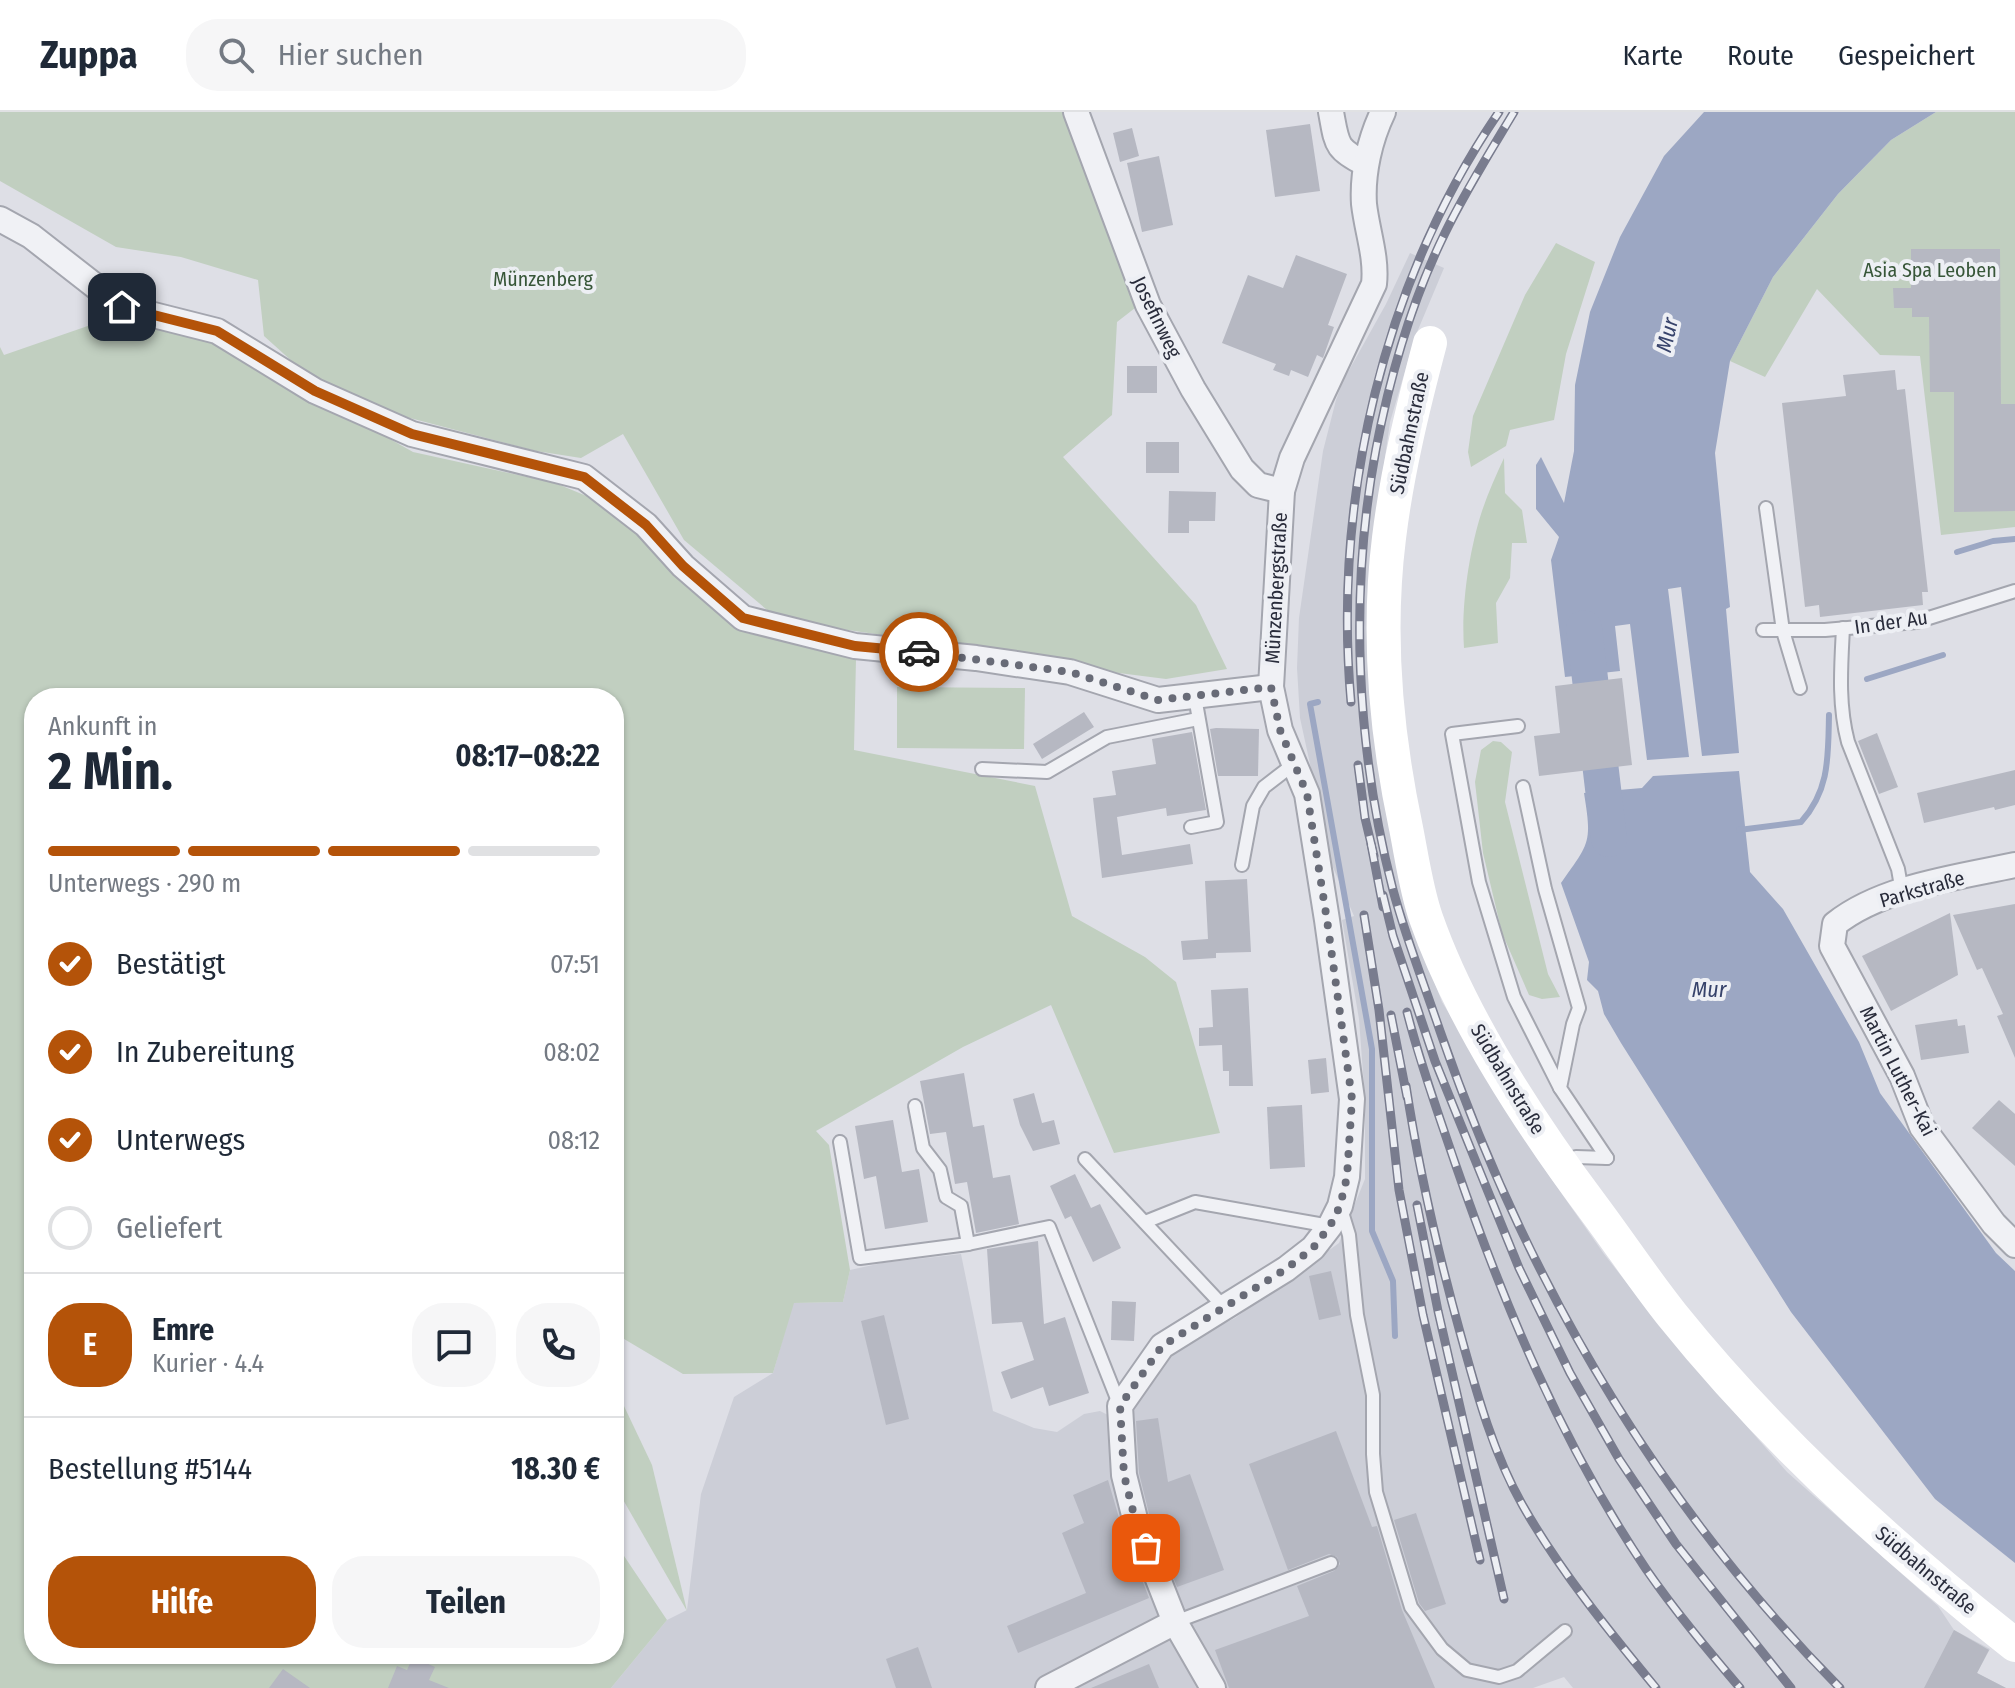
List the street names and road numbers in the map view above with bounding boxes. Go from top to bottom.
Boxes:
street label: Josefinweg [1127,272,1187,362]
street label: Südbahnstraße [1384,370,1434,496]
street label: Münzenbergstraße [1260,512,1292,664]
street label: In der Au [1853,605,1929,639]
street label: Parkstraße [1877,865,1967,913]
street label: Martin Luther-Kai [1855,1002,1941,1140]
street label: Südbahnstraße [1466,1020,1550,1138]
street label: Südbahnstraße [1871,1521,1981,1619]

